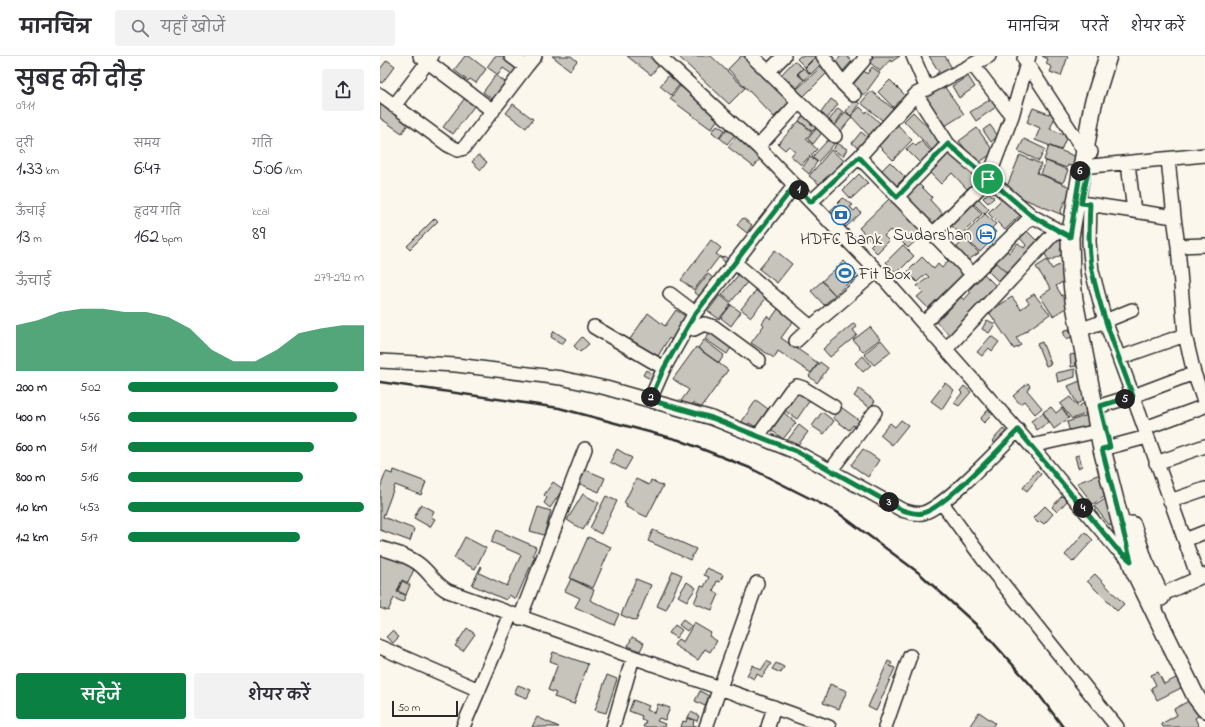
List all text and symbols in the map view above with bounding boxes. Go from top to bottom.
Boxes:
search box [115,10,395,46]
text: मानचित्र [20,15,91,42]
icon: search [129,17,151,39]
text: यहाँ खोजें [161,17,225,39]
text: मानचित्र [1008,17,1059,38]
text: परतें [1081,17,1109,38]
text: शेयर करें [1131,17,1185,38]
text: सुबह की दौड़ [16,65,144,97]
button: share [322,69,364,111]
text: 09:11 [16,96,35,115]
text: दूरी [16,136,33,152]
text: समय [134,136,160,152]
text: गति [252,136,272,152]
text: 1.33 [16,155,43,184]
text: 6:47 [134,155,161,184]
text: 5:06 [252,155,283,184]
pin: 6 [1070,161,1090,181]
pin [971,162,1005,196]
text: km [43,163,59,179]
text: /km [283,163,302,179]
text: 6 [1078,163,1082,179]
icon: arrive [977,168,999,190]
pin: 1 [789,180,809,200]
text: 1 [797,182,801,198]
text: ऊँचाई [16,204,46,220]
text: हृदय गति [134,204,181,220]
text: kcal [252,204,270,220]
bank icon: HDFC Bank [830,204,852,226]
text: 89 [252,220,266,249]
text: 13 [16,223,31,252]
text: 162 [134,223,159,252]
place label: Sudarshan [893,223,972,248]
hotel icon: Sudarshan [975,223,997,245]
place label: HDFC Bank [800,227,882,252]
text: m [31,231,42,247]
text: bpm [159,231,182,247]
sports icon: Fit Box [834,262,856,284]
place label: Fit Box [858,262,911,287]
text: 279–292 m [314,268,364,287]
text: ऊँचाई [16,272,51,291]
text: 200 m [16,378,47,397]
text: 5:02 [80,378,101,397]
pin: 2 [641,387,661,407]
text: 2 [648,389,654,405]
pin: 5 [1115,389,1135,409]
text: 5 [1122,391,1128,407]
text: 400 m [16,408,46,427]
text: 4:56 [80,408,100,427]
text: 600 m [16,438,46,457]
text: 5:11 [80,438,97,457]
text: 800 m [16,468,45,487]
text: 5:16 [80,468,98,487]
pin: 3 [879,492,899,512]
text: 3 [887,494,891,510]
text: 1.0 km [16,498,47,517]
text: 4:53 [80,498,99,517]
pin: 4 [1073,498,1093,518]
text: 4 [1081,500,1085,516]
text: 1.2 km [16,528,48,547]
text: 5:17 [80,528,98,547]
button: सहेजें [16,673,186,719]
button: शेयर करें [194,673,364,719]
scale bar [392,699,458,718]
text: 50 m [398,700,420,716]

